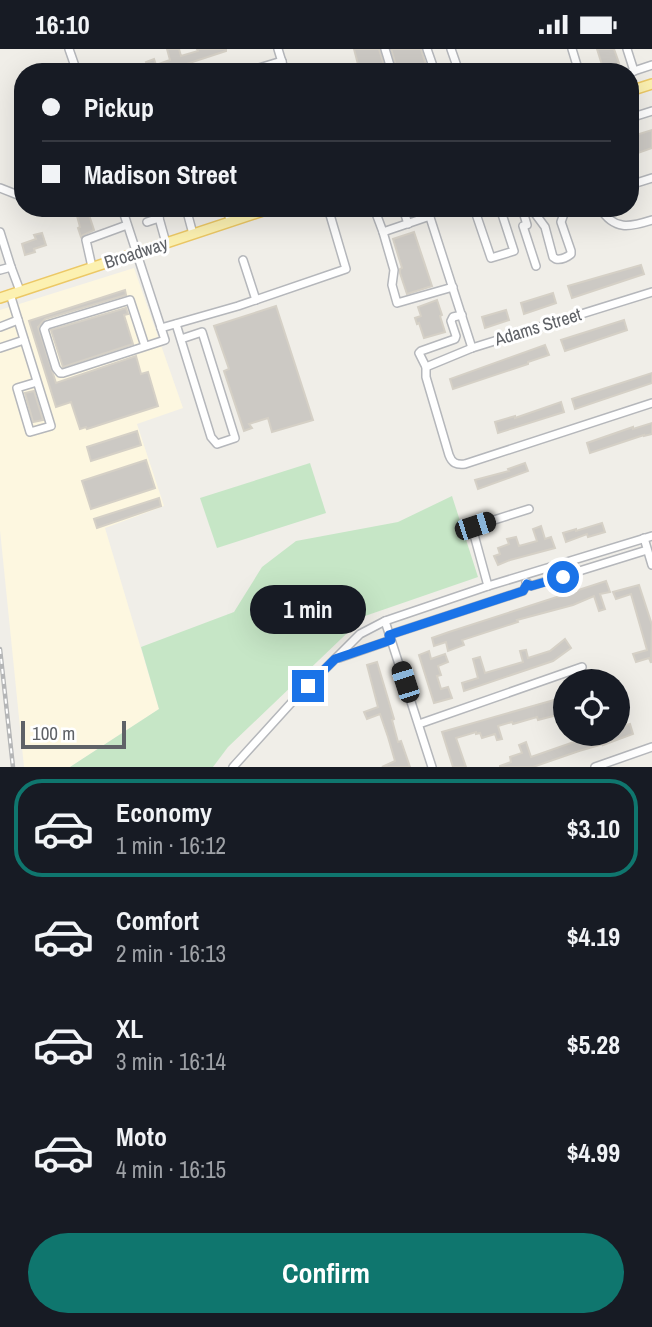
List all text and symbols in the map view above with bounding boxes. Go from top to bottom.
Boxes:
text: 16:10 [35,7,90,42]
text: Pickup [84,90,154,125]
text: Madison Street [84,157,237,192]
street label: Broadway [101,230,171,275]
street label: Adams Street [490,301,584,352]
car [452,510,499,542]
route start [547,561,579,593]
callout: 1 min [250,585,366,633]
text: 1 min [283,594,333,625]
car [389,659,422,705]
map controls [553,669,630,746]
button: locate [553,669,630,746]
route end [292,670,324,702]
scale bar [21,718,126,750]
text: 100 m [32,720,75,746]
text: Economy [116,795,212,830]
icon: car [32,797,95,860]
text: $3.10 [567,811,620,846]
text: 1 min · 16:12 [116,830,226,861]
text: Comfort [116,903,199,938]
icon: car [32,905,95,968]
text: $4.19 [567,919,620,954]
text: 2 min · 16:13 [116,938,226,969]
text: XL [116,1011,143,1046]
icon: car [32,1013,95,1076]
text: $5.28 [567,1027,620,1062]
text: 3 min · 16:14 [116,1046,226,1077]
text: Moto [116,1119,167,1154]
icon: car [32,1121,95,1184]
text: $4.99 [567,1135,620,1170]
text: 4 min · 16:15 [116,1154,226,1185]
button: Confirm [28,1233,624,1313]

